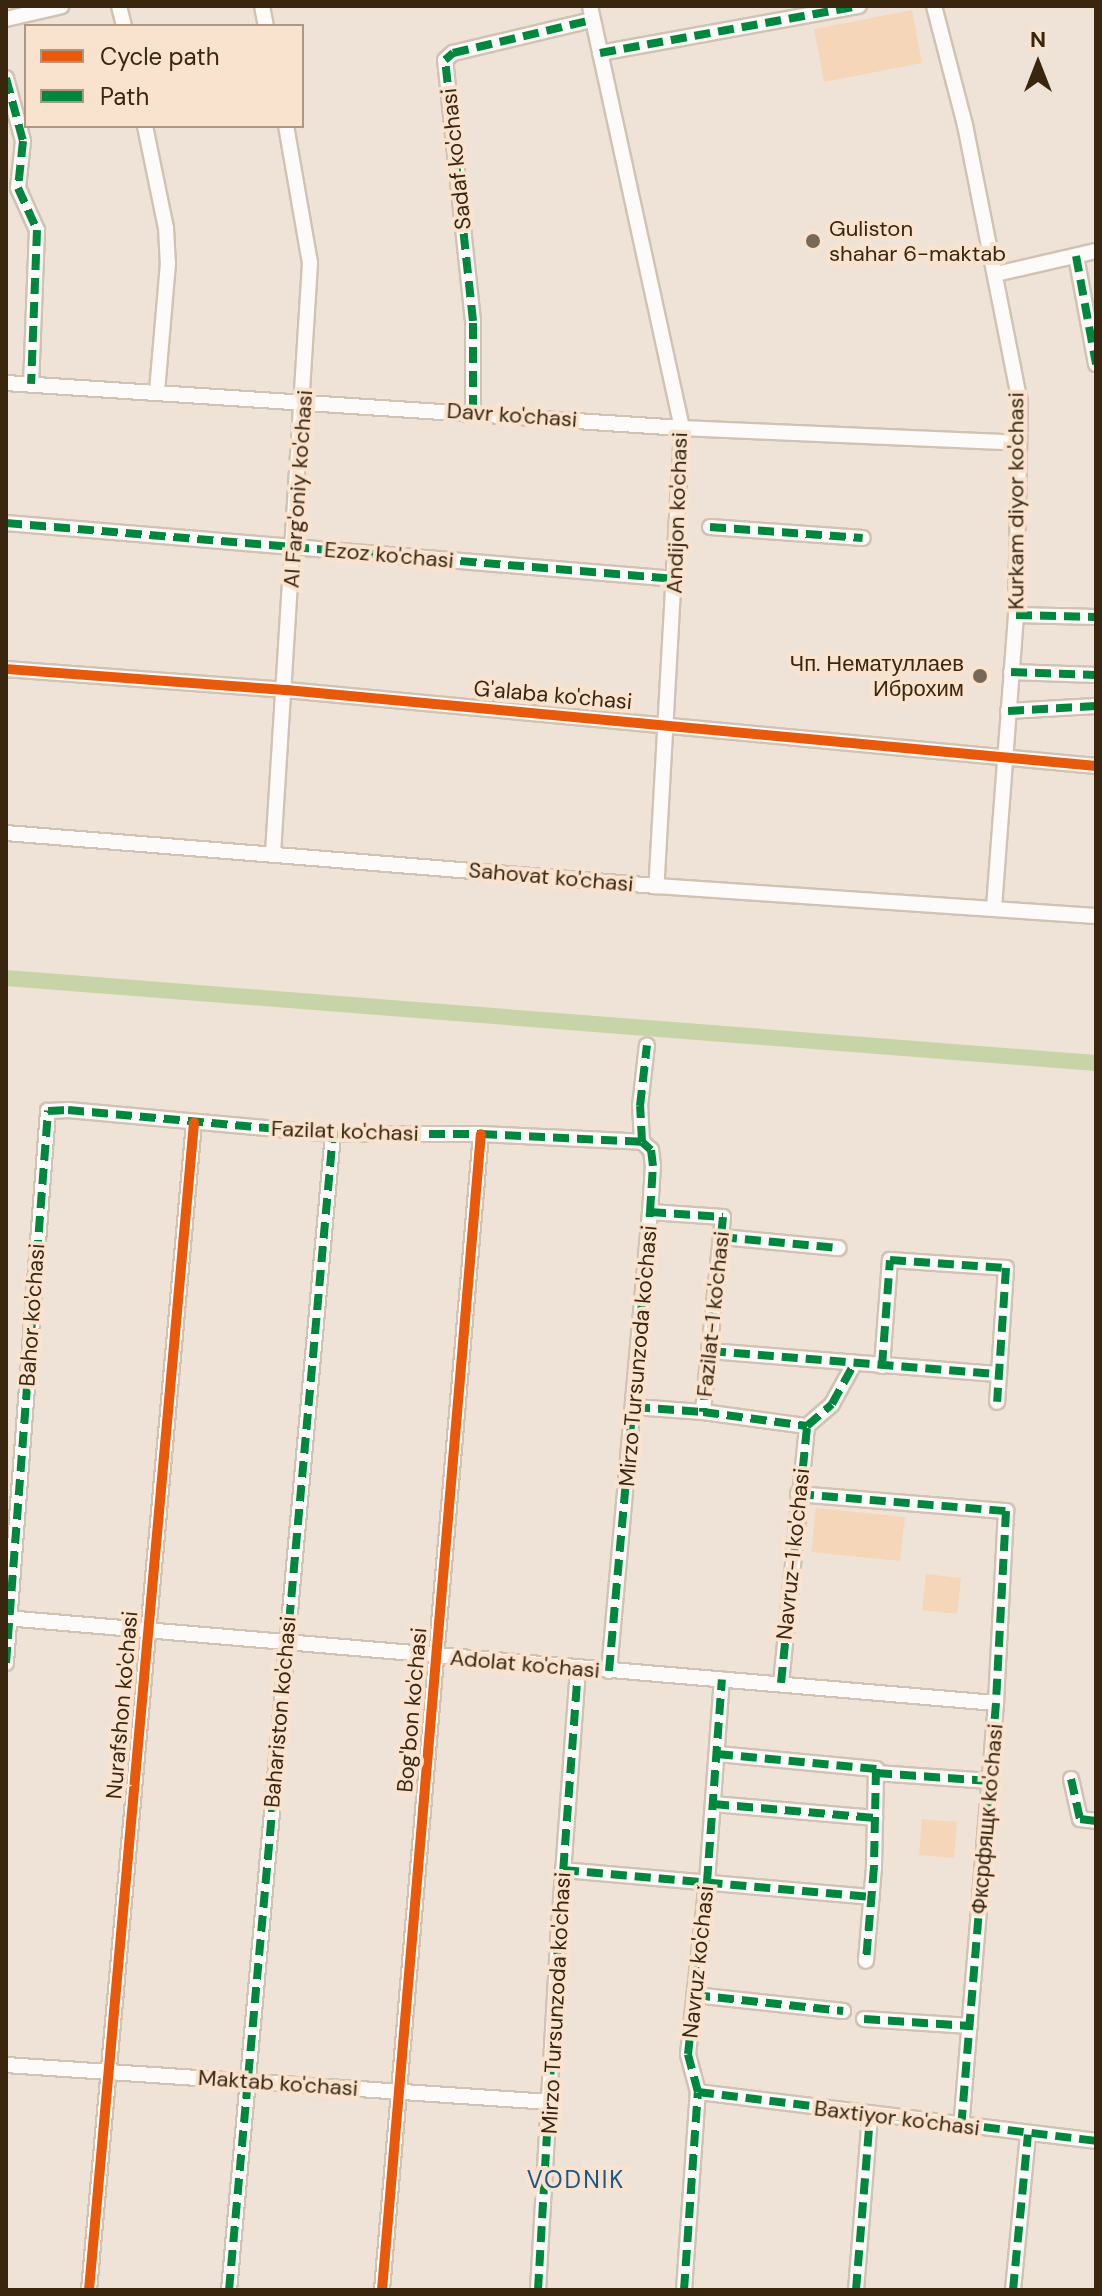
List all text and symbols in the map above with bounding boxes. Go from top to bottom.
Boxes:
legend [24,24,304,128]
north arrow [998,24,1078,104]
text: N [1030,25,1046,54]
text: Cycle path [100,41,219,72]
text: Path [100,81,149,112]
street label: Sadaf ko'chasi [435,87,477,231]
place label: Guliston shahar 6-maktab [829,215,1006,266]
marker: Guliston shahar 6-maktab [804,232,822,250]
street label: Al Farg'oniy ko'chasi [278,389,318,589]
street label: Kurkam diyor ko'chasi [1003,392,1029,610]
street label: Davr ko'chasi [446,397,578,433]
street label: Andijon ko'chasi [661,432,693,594]
street label: Ezoz ko'chasi [323,536,455,574]
place label: Чп. Нематуллаев Иброхим [790,650,964,702]
marker: Чп. Нематуллаев Иброхим [971,667,989,685]
street label: G'alaba ko'chasi [473,675,633,715]
street label: Sahovat ko'chasi [467,857,635,897]
street label: Fazilat ko'chasi [271,1115,419,1147]
street label: Mirzo Tursunzoda ko'chasi [613,1224,663,1488]
street label: Fazilat-1 ko'chasi [691,1230,735,1398]
street label: Bahor ko'chasi [14,1243,50,1387]
street label: Navruz-1 ko'chasi [771,1467,815,1641]
street label: Nurafshon ko'chasi [101,1610,143,1800]
street label: Bahariston ko'chasi [258,1615,302,1809]
street label: Bog'bon ko'chasi [392,1626,432,1794]
street label: Adolat ko'chasi [449,1644,601,1684]
street label: Фксрфящк ko'chasi [965,1722,1009,1916]
street label: Mirzo Tursunzoda ko'chasi [536,1871,576,2135]
street label: Navruz ko'chasi [677,1884,719,2040]
street label: Maktab ko'chasi [197,2064,359,2102]
street label: Baxtiyor ko'chasi [813,2095,981,2141]
district label: VODNIK [527,2166,625,2194]

